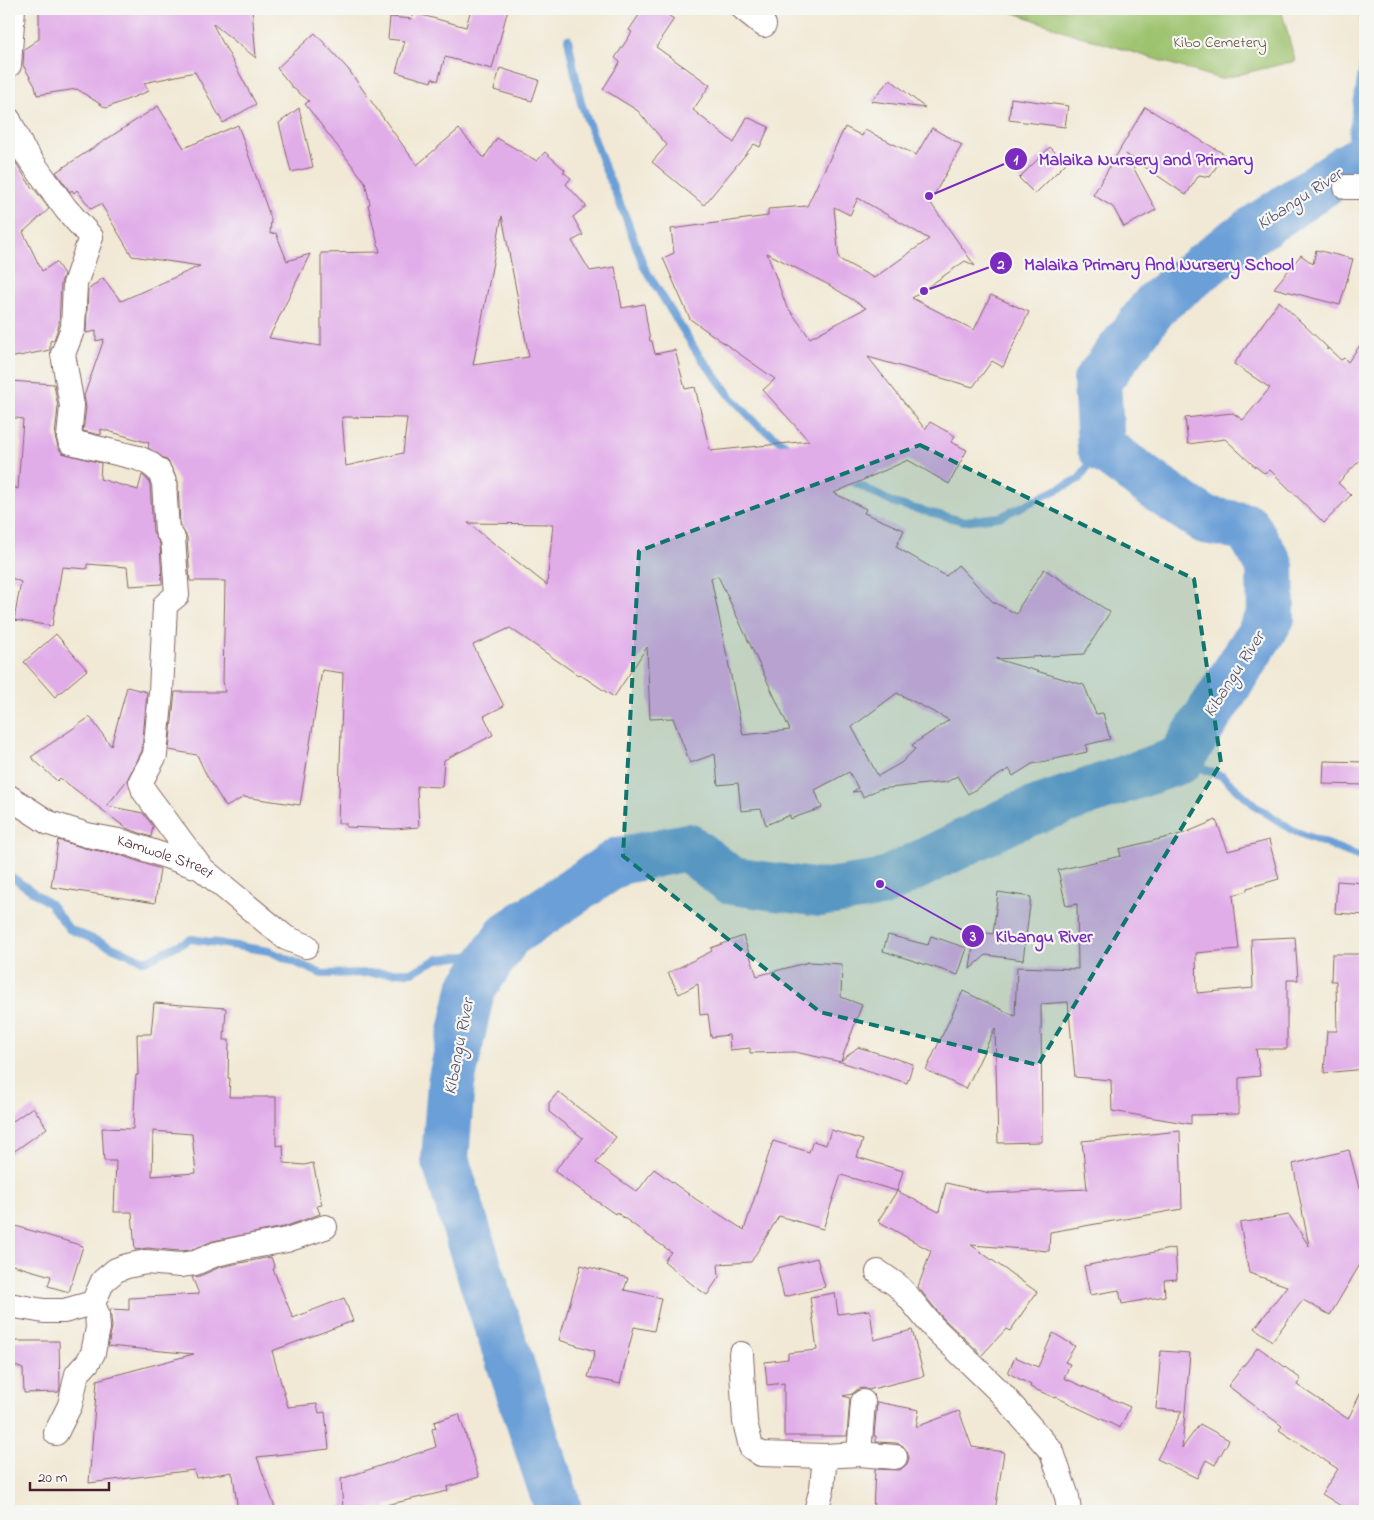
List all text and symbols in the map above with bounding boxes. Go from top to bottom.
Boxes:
park label: Kibo Cemetery [1173,31,1267,55]
callout: Malaika Nursery and Primary [1004,142,1263,175]
text: Malaika Nursery and Primary [1039,148,1253,175]
text: 1 [1014,149,1019,171]
water label: Kibangu River [1252,161,1350,237]
callout: Malaika Primary And Nursery School [989,247,1304,280]
text: Malaika Primary And Nursery School [1024,253,1294,280]
text: 2 [996,254,1005,276]
water label: Kibangu River [1198,625,1274,723]
street label: Kamwole Street [115,829,219,886]
callout: Kibangu River [961,919,1103,952]
text: Kibangu River [995,925,1093,952]
text: 3 [969,926,976,948]
water label: Kibangu River [438,994,482,1097]
scale bar [30,1460,109,1492]
text: 20 m [38,1467,68,1489]

